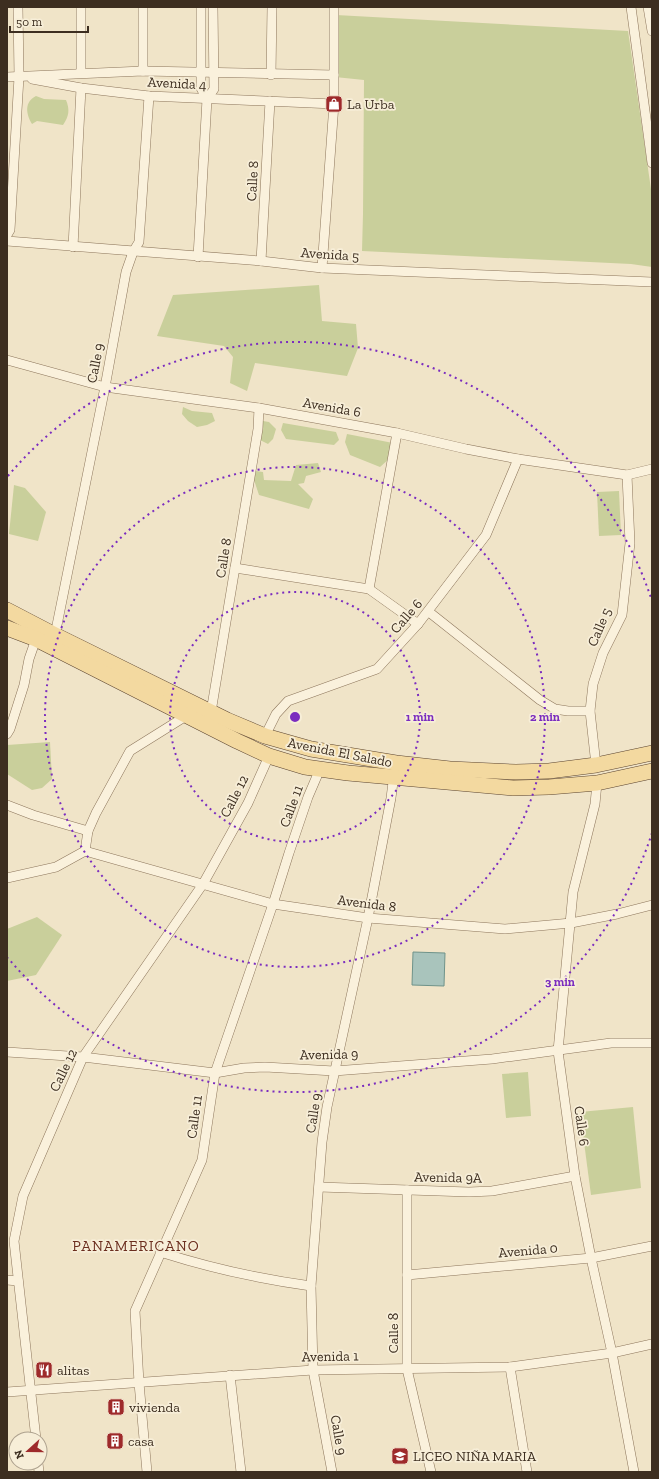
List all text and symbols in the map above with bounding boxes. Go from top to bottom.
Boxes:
scale bar [10,8,88,34]
text: 50 m [16,15,43,29]
street label: Avenida 4 [147,73,207,94]
shop icon: La Urba [324,94,344,114]
place label: La Urba [347,96,395,113]
street label: Calle 8 [243,160,262,202]
street label: Avenida 5 [300,244,360,265]
street label: Calle 9 [83,342,108,385]
street label: Avenida 6 [301,394,362,421]
street label: Calle 8 [212,537,235,579]
street label: Calle 6 [387,595,426,637]
street label: Calle 5 [584,605,615,649]
centre of rings [288,710,302,724]
text: 1 min [406,710,434,724]
text: 2 min [530,710,560,724]
street label: Avenida El Salado [286,734,394,771]
street label: Calle 12 [217,772,252,820]
street label: Calle 11 [276,782,307,830]
street label: Avenida 8 [337,891,397,916]
text: 3 min [545,975,575,989]
street label: Avenida 9 [299,1045,359,1064]
street label: Calle 12 [46,1046,81,1094]
street label: Calle 9 [302,1092,325,1134]
street label: Calle 11 [183,1094,206,1140]
street label: Calle 6 [570,1105,593,1147]
street label: Avenida 9A [414,1168,483,1187]
district label: PANAMERICANO [72,1237,200,1255]
street label: Avenida 0 [498,1239,558,1262]
street label: Calle 8 [385,1313,402,1353]
street label: Avenida 1 [301,1347,359,1365]
restaurant icon: alitas [34,1360,54,1380]
place label: alitas [57,1362,90,1379]
building icon: vivienda [106,1397,126,1417]
place label: vivienda [129,1399,180,1416]
street label: Calle 9 [327,1414,350,1456]
north arrow [8,1431,48,1471]
building icon: casa [105,1431,125,1451]
place label: casa [128,1433,154,1450]
school or university icon: LICEO NIÑA MARIA [390,1446,410,1466]
text: N [11,1448,27,1461]
place label: LICEO NIÑA MARIA [413,1448,537,1465]

